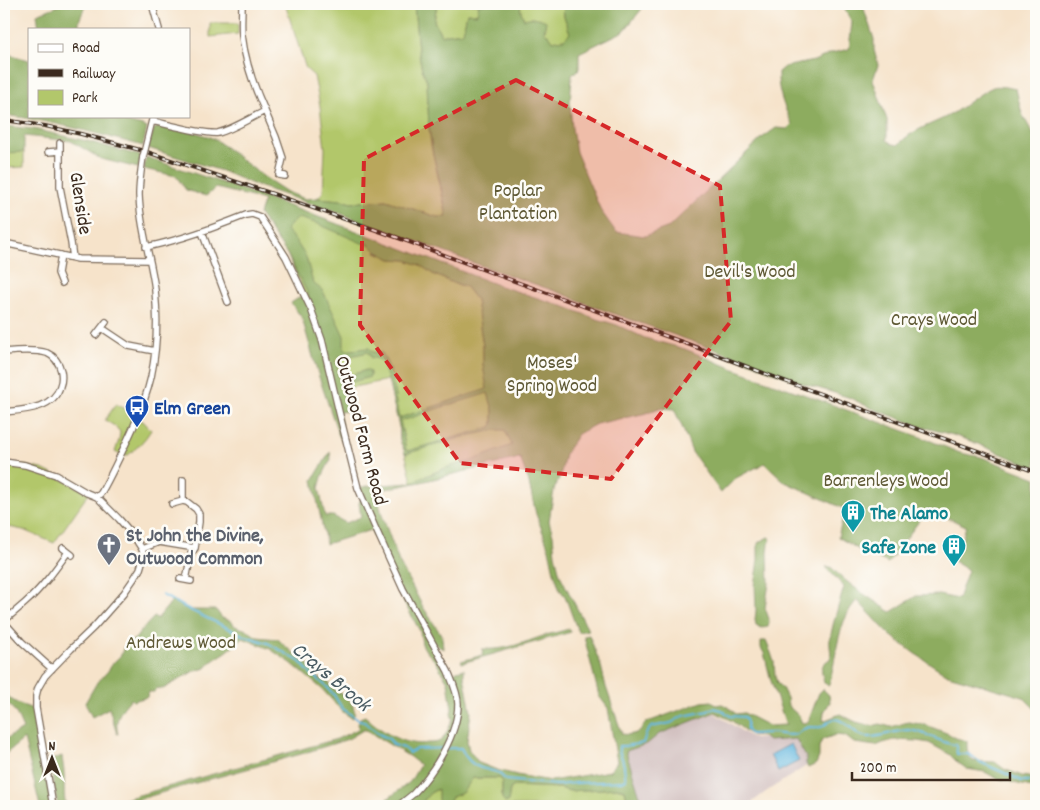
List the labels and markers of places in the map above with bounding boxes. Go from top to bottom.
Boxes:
bus stop icon: Elm Green [124,394,150,428]
place label: Elm Green [154,396,231,424]
building icon: The Alamo [840,499,866,533]
place label: The Alamo [870,501,948,529]
place label: St John the Divine, Outwood Common [126,523,264,574]
church icon: St John the Divine, Outwood Common [96,532,122,566]
building icon: Safe Zone [941,533,967,567]
place label: Safe Zone [862,535,936,563]

